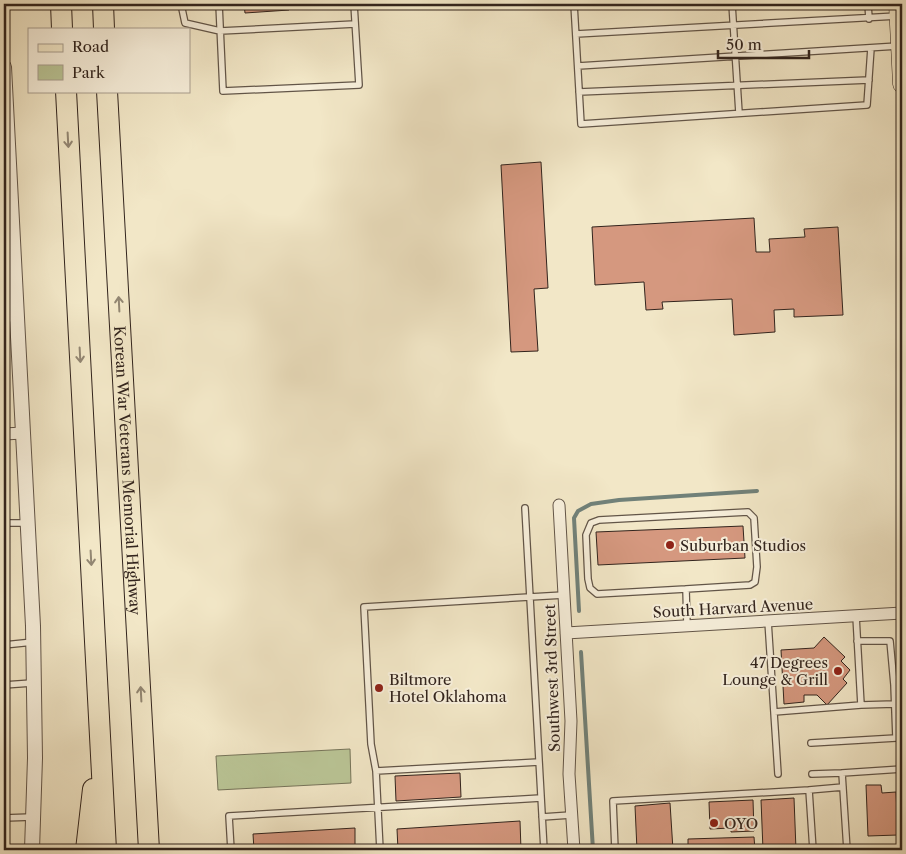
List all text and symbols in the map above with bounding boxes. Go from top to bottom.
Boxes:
legend [28,28,190,92]
scale bar [718,28,810,60]
text: 50 m [726,35,762,54]
text: Road [72,37,109,56]
text: Park [72,63,106,82]
one-way arrow [64,132,73,148]
one-way arrow [114,297,123,313]
street label: Korean War Veterans Memorial Highway [111,325,146,616]
one-way arrow [75,346,84,362]
place label: Suburban Studios [680,536,806,555]
marker: Suburban Studios [664,539,676,551]
one-way arrow [86,550,95,566]
street label: South Harvard Avenue [652,594,814,622]
street label: Southwest 3rd Street [540,603,564,752]
place label: 47 Degrees Lounge & Grill [722,653,829,689]
marker: 47 Degrees Lounge & Grill [832,665,844,677]
place label: Biltmore Hotel Oklahoma [389,670,507,706]
marker: Biltmore Hotel Oklahoma [373,682,385,694]
one-way arrow [136,686,145,702]
place label: OYO [724,814,758,833]
marker: OYO [708,817,720,829]

